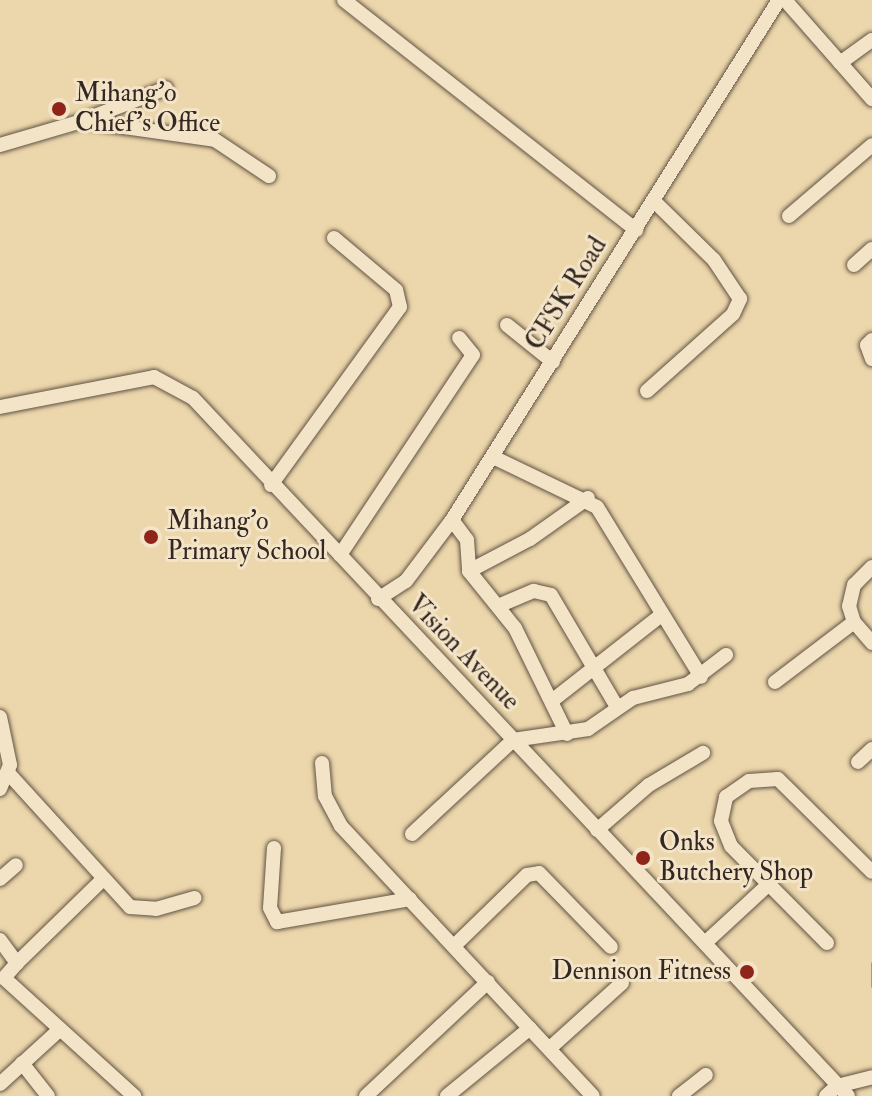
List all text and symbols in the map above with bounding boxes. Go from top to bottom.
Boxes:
place label: Mihang'o Chief's Office [75,78,220,140]
marker: Mihang'o Chief's Office [50,100,68,118]
street label: CFSK Road [520,232,614,356]
place label: Mihang'o Primary School [167,506,326,568]
marker: Mihang'o Primary School [142,528,160,546]
street label: Vision Avenue [401,589,525,717]
place label: Onks Butchery Shop [659,827,813,888]
marker: Onks Butchery Shop [634,849,652,867]
place label: Dennison Fitness [552,956,731,988]
marker: Dennison Fitness [738,963,756,981]

